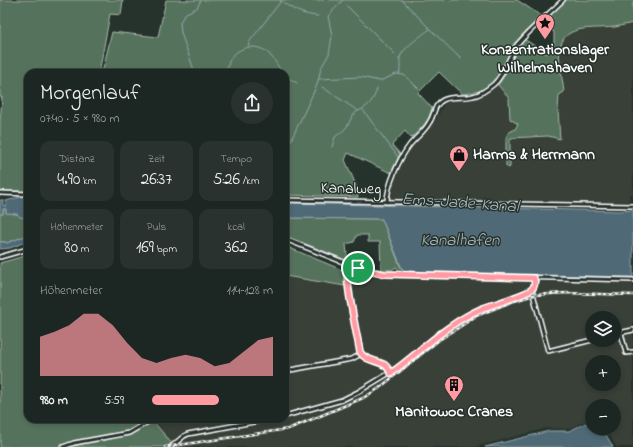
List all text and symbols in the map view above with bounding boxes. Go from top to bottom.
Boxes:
place icon: Konzentrationslager Wilhelmshaven [534,12,556,40]
place label: Konzentrationslager Wilhelmshaven [481,38,610,80]
text: Morgenlauf [40,78,141,110]
button: share [231,82,273,124]
text: 07:40 · 5 × 980 m [40,109,120,128]
place label: Harms & Herrmann [473,143,595,167]
shop icon: Harms & Herrmann [448,144,470,172]
text: Distanz [59,151,94,167]
text: Zeit [148,151,165,167]
text: Tempo [220,151,252,167]
text: 4.90 [57,167,80,192]
text: 26:37 [141,167,172,192]
text: 5:26 [213,167,240,192]
text: km [80,173,96,189]
text: /km [240,173,259,189]
street label: Kanalweg [321,176,381,202]
water label: Ems-Jade-Kanal [401,186,522,220]
text: Höhenmeter [50,219,103,235]
text: Puls [147,219,166,235]
text: kcal [227,219,245,235]
water label: Kanalhafen [421,228,500,253]
text: 80 [64,235,78,260]
text: 169 [136,235,154,260]
text: 362 [225,235,248,260]
text: m [78,241,89,257]
text: bpm [154,241,177,257]
pin [341,251,375,285]
icon: arrive [347,257,369,279]
text: Höhenmeter [40,281,102,300]
text: 114–128 m [227,281,273,300]
map controls [585,311,621,435]
button: layers [585,311,621,347]
button: + [585,355,621,391]
building icon: Manitowoc Cranes [443,374,465,402]
text: 980 m [40,391,68,410]
text: 5:59 [104,391,124,410]
button: − [585,399,621,435]
place label: Manitowoc Cranes [395,400,513,424]

